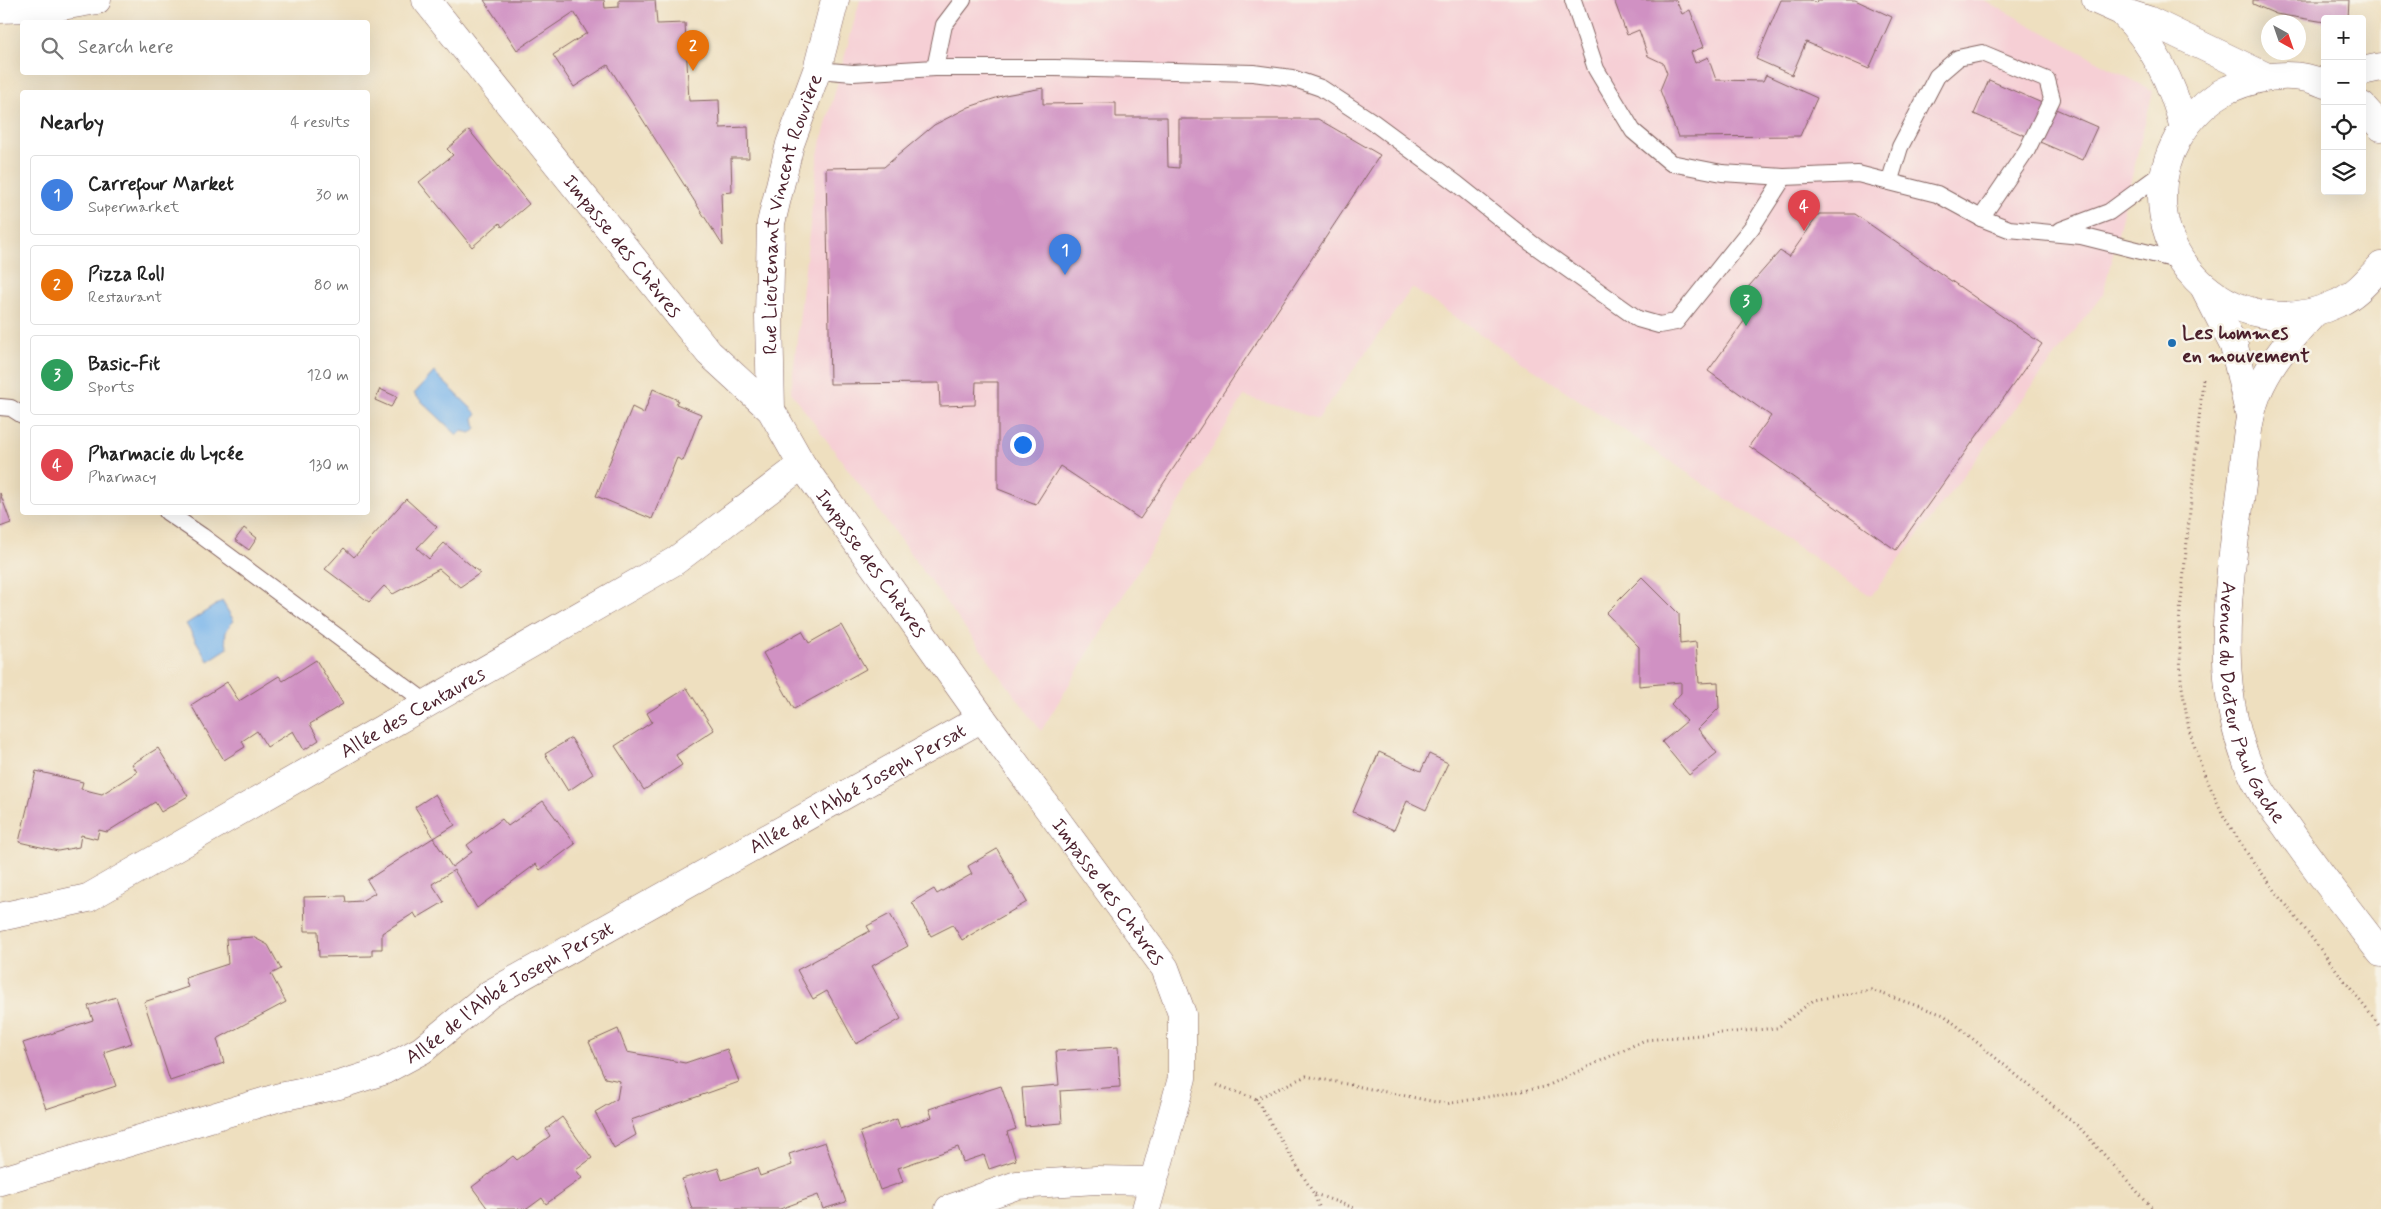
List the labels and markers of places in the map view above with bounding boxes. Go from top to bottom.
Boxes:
pin: 2 [677,30,709,71]
pin: 4 [1788,190,1820,231]
pin: 1 [1049,234,1081,275]
pin: 3 [1730,285,1762,326]
place label: Les hommes en mouvement [2182,320,2310,370]
marker: Les hommes en mouvement [2166,337,2178,349]

